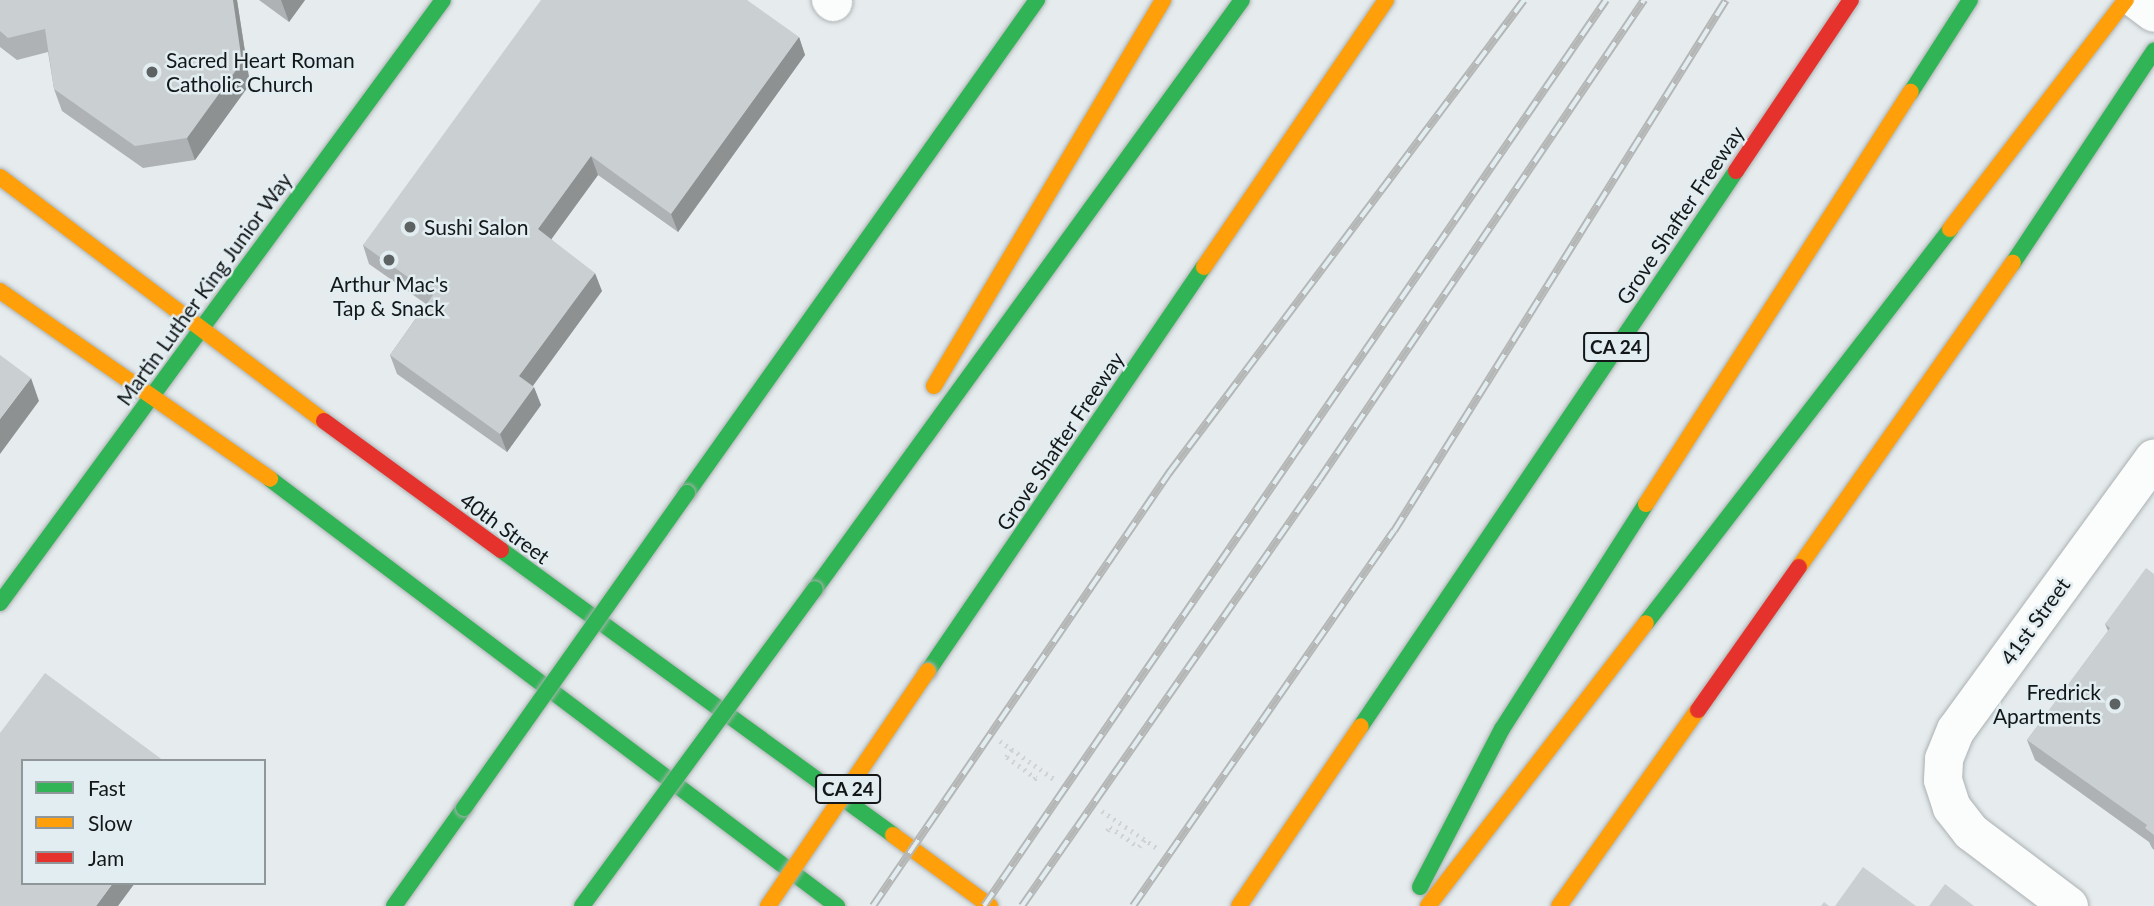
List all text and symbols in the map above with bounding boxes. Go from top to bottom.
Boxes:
place label: Sacred Heart Roman Catholic Church [166,47,355,97]
marker: Sacred Heart Roman Catholic Church [144,64,160,80]
street label: Grove Shafter Freeway [1611,121,1749,309]
street label: Martin Luther King Junior Way [111,167,297,411]
place label: Sushi Salon [424,214,528,240]
marker: Sushi Salon [402,219,418,235]
marker: Arthur Mac's Tap & Snack [381,252,397,268]
place label: Arthur Mac's Tap & Snack [330,271,448,321]
road number: CA 24 [1583,332,1649,362]
street label: Grove Shafter Freeway [991,347,1129,535]
street label: 40th Street [455,487,555,569]
street label: 41st Street [1995,572,2075,670]
place label: Fredrick Apartments [1993,679,2101,729]
marker: Fredrick Apartments [2107,696,2123,712]
legend [21,759,266,885]
road number: CA 24 [815,774,881,804]
text: Fast [88,775,125,800]
text: Slow [88,810,132,835]
text: Jam [88,845,124,870]

